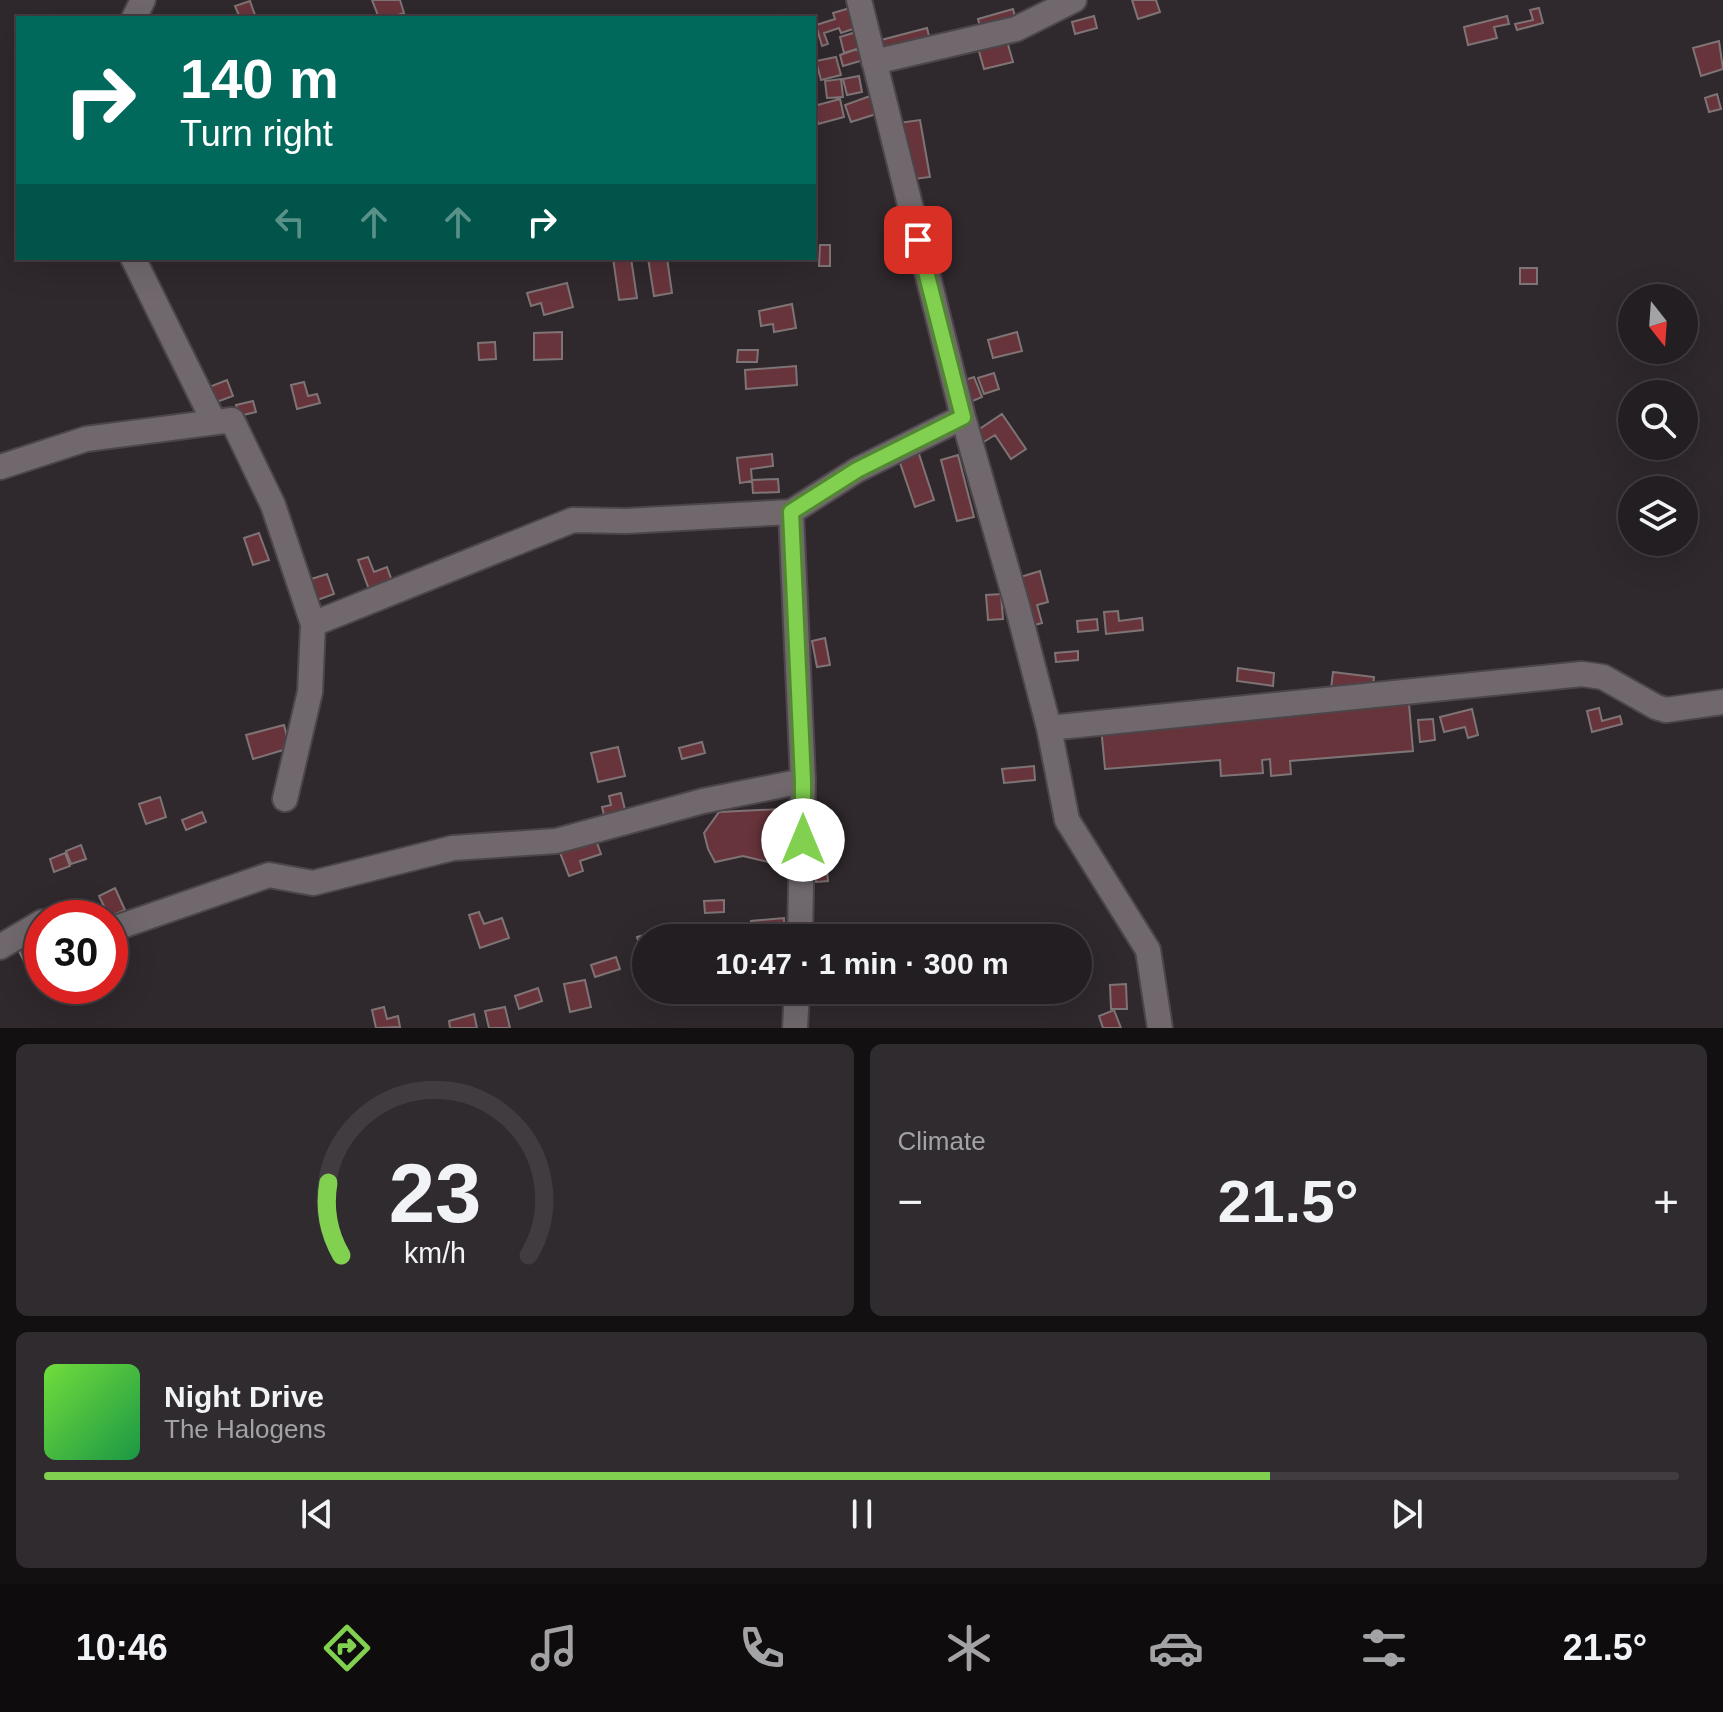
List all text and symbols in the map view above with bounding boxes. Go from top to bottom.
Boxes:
text: 140 m [180,47,339,110]
icon: right [48,48,152,152]
text: Turn right [180,113,333,154]
icon: left [268,200,312,244]
icon: ahead [352,200,396,244]
icon: ahead [436,200,480,244]
icon: right [520,200,564,244]
pin [884,206,952,274]
icon: arrive [896,218,940,262]
north arrow [1618,284,1698,364]
map controls [1618,284,1698,556]
button: search [1618,380,1698,460]
button: layers [1618,476,1698,556]
position arrow [761,798,845,882]
speed limit sign: 30 [24,900,128,1004]
text: 10:47 · 1 min · 300 m [715,947,1009,980]
text: Climate [898,1126,986,1156]
text: 23 [388,1147,481,1240]
text: 21.5° [1218,1168,1359,1235]
text: − [898,1177,923,1226]
text: + [1653,1177,1679,1226]
text: km/h [404,1237,466,1269]
text: Night Drive [164,1380,324,1413]
text: The Halogens [164,1414,326,1444]
icon: previous [295,1492,339,1536]
icon: pause [840,1492,884,1536]
icon: next [1385,1492,1429,1536]
icon: directions [319,1620,375,1676]
icon: music [526,1620,582,1676]
icon: phone [734,1620,790,1676]
icon: climate [941,1620,997,1676]
icon: car [1148,1620,1204,1676]
icon: filters [1356,1620,1412,1676]
text: 10:46 [76,1627,168,1668]
text: 21.5° [1563,1627,1647,1668]

